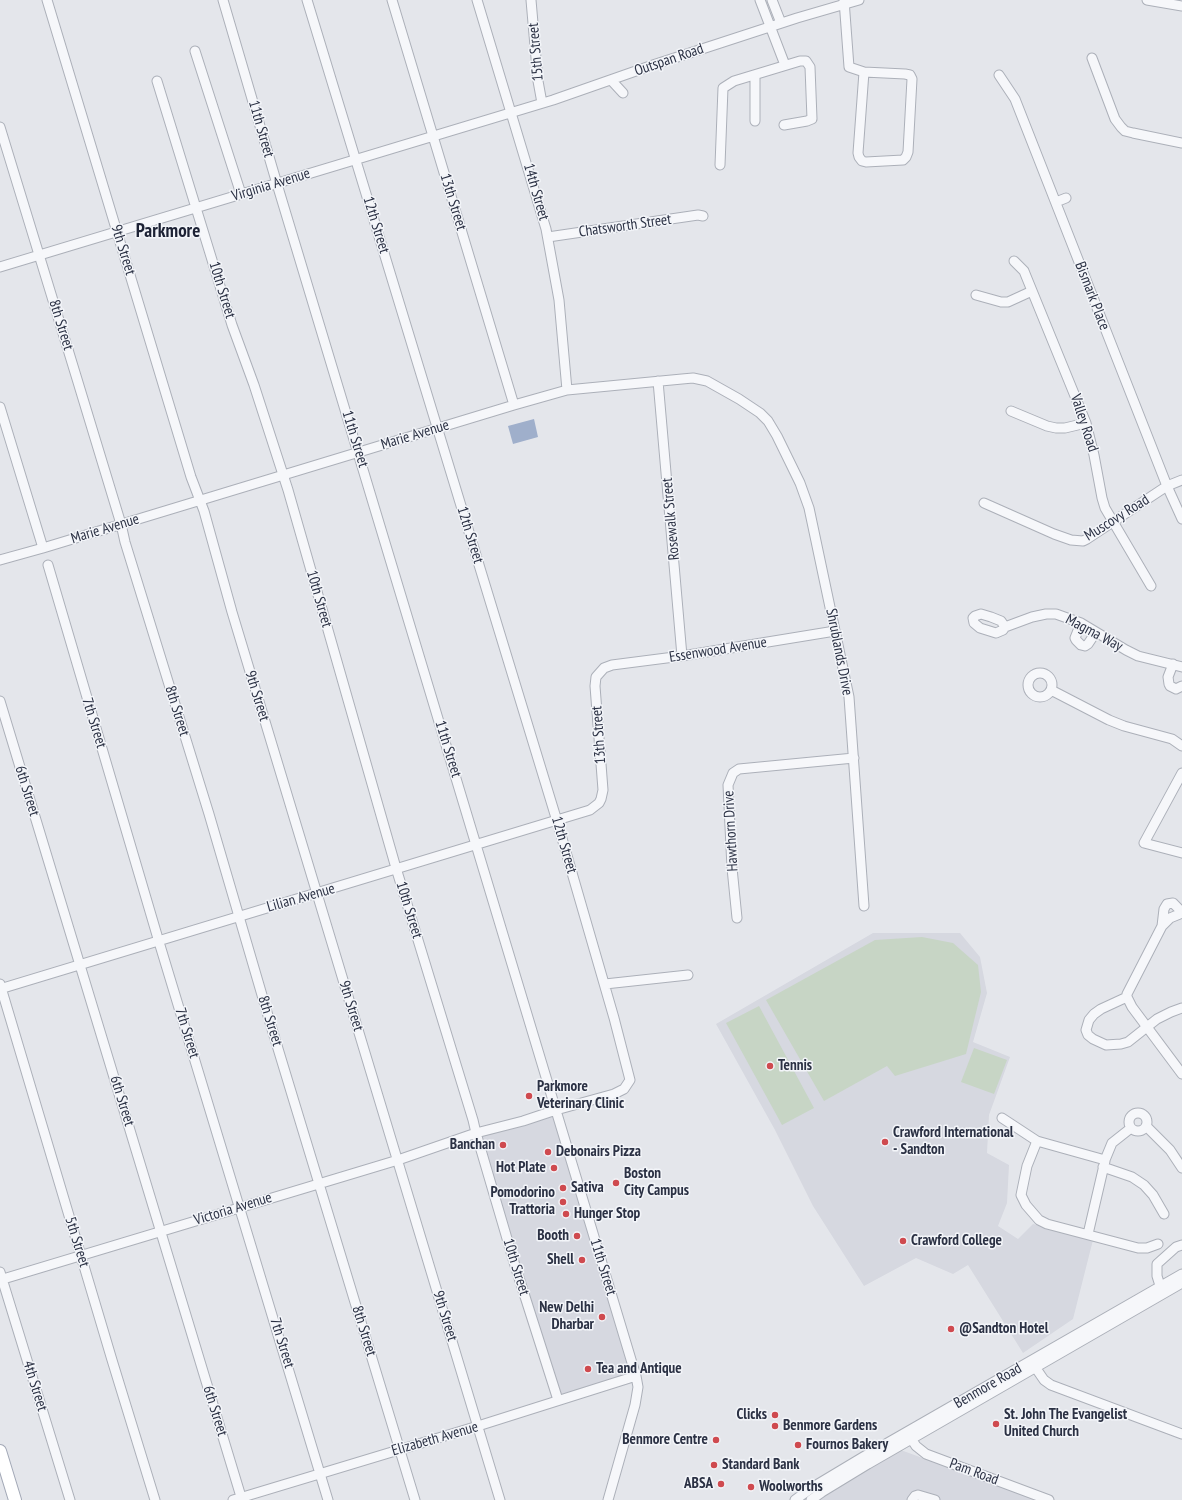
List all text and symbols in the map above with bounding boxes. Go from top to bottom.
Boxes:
street label: 15th Street [524,22,548,82]
street label: Outspan Road [632,40,706,80]
street label: 11th Street [244,98,278,160]
street label: 14th Street [519,161,553,223]
street label: Virginia Avenue [230,165,312,205]
street label: 13th Street [436,171,470,233]
street label: 12th Street [359,194,393,256]
street label: Chatsworth Street [578,211,672,241]
district label: Parkmore [136,221,200,243]
street label: 9th Street [107,223,139,277]
street label: 10th Street [205,259,239,321]
street label: Bismark Place [1071,259,1113,333]
street label: 8th Street [45,298,77,352]
street label: Valley Road [1066,392,1102,454]
street label: 11th Street [338,408,372,470]
street label: Marie Avenue [379,416,451,454]
street label: Rosewalk Street [658,477,684,561]
street label: Muscovy Road [1081,491,1153,545]
street label: 12th Street [453,504,487,566]
street label: Marie Avenue [69,510,141,548]
street label: 10th Street [302,568,336,630]
street label: Shrublands Drive [822,607,856,697]
street label: Magma Way [1062,610,1126,656]
street label: Essenwood Avenue [668,633,768,667]
street label: 9th Street [241,669,273,723]
street label: 8th Street [161,684,193,738]
street label: 7th Street [78,696,110,750]
street label: 13th Street [588,705,610,765]
street label: 11th Street [431,718,465,780]
street label: 6th Street [11,764,43,818]
street label: Hawthorn Drive [720,790,742,872]
street label: 12th Street [547,814,581,876]
street label: 10th Street [392,879,426,941]
street label: Lilian Avenue [265,880,337,916]
street label: 9th Street [335,979,367,1033]
street label: 8th Street [254,994,286,1048]
street label: 7th Street [171,1006,203,1060]
place label: Tennis [778,1057,812,1075]
marker: Tennis [765,1061,775,1071]
street label: 6th Street [106,1074,138,1128]
place label: Parkmore Veterinary Clinic [537,1078,624,1113]
marker: Parkmore Veterinary Clinic [524,1091,534,1101]
place label: Crawford International - Sandton [893,1124,1013,1159]
place label: Banchan [450,1136,495,1154]
marker: Crawford International - Sandton [880,1137,890,1147]
marker: Banchan [498,1140,508,1150]
place label: Debonairs Pizza [556,1143,641,1161]
marker: Debonairs Pizza [543,1147,553,1157]
place label: Hot Plate [496,1159,546,1177]
marker: Hot Plate [549,1163,559,1173]
place label: Boston City Campus [624,1165,689,1200]
marker: Boston City Campus [611,1178,621,1188]
place label: Sativa [571,1179,604,1197]
marker: Sativa [558,1183,568,1193]
place label: Pomodorino Trattoria [490,1184,555,1219]
street label: Victoria Avenue [192,1189,274,1229]
marker: Pomodorino Trattoria [558,1197,568,1207]
place label: Hunger Stop [574,1205,640,1223]
marker: Hunger Stop [561,1209,571,1219]
street label: 5th Street [61,1215,93,1269]
place label: Booth [537,1227,569,1245]
marker: Booth [572,1231,582,1241]
place label: Crawford College [911,1232,1002,1250]
street label: 10th Street [499,1236,533,1298]
street label: 11th Street [586,1236,620,1298]
marker: Crawford College [898,1236,908,1246]
place label: Shell [547,1251,574,1269]
marker: Shell [577,1255,587,1265]
street label: 9th Street [429,1289,461,1343]
place label: New Delhi Dharbar [539,1299,594,1334]
street label: 8th Street [348,1304,380,1358]
marker: New Delhi Dharbar [597,1312,607,1322]
street label: 7th Street [266,1316,298,1370]
place label: @Sandton Hotel [959,1320,1048,1338]
marker: @Sandton Hotel [946,1324,956,1334]
street label: 4th Street [19,1359,51,1413]
street label: Benmore Road [951,1359,1025,1413]
place label: Tea and Antique [596,1360,682,1378]
marker: Tea and Antique [583,1364,593,1374]
street label: 6th Street [199,1384,231,1438]
place label: Clicks [736,1406,767,1424]
place label: St. John The Evangelist United Church [1004,1406,1127,1441]
marker: Clicks [770,1410,780,1420]
place label: Benmore Gardens [783,1417,877,1435]
street label: Elizabeth Avenue [390,1418,480,1460]
marker: St. John The Evangelist United Church [991,1419,1001,1429]
marker: Benmore Gardens [770,1421,780,1431]
place label: Benmore Centre [622,1431,708,1449]
marker: Benmore Centre [711,1435,721,1445]
place label: Fournos Bakery [806,1436,888,1454]
marker: Fournos Bakery [793,1440,803,1450]
street label: Pam Road [947,1455,1001,1489]
place label: Standard Bank [722,1456,799,1474]
marker: Standard Bank [709,1460,719,1470]
place label: ABSA [684,1475,713,1493]
place label: Woolworths [759,1478,823,1496]
marker: ABSA [716,1479,726,1489]
marker: Woolworths [746,1482,756,1492]

